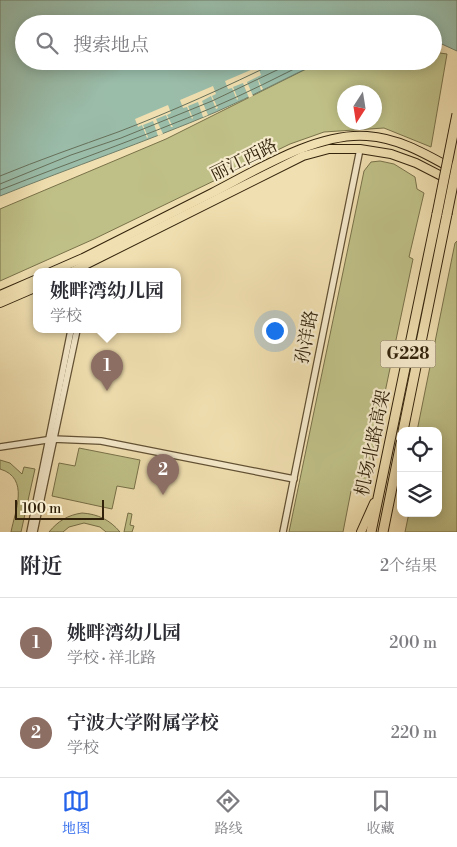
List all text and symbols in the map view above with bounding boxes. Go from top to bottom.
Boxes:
search box [15,15,442,70]
icon: search [33,29,61,57]
text: 搜索地点 [73,33,149,57]
north arrow [337,85,382,130]
street label: 丽江西路 [207,134,281,186]
popup [33,268,181,333]
text: 姚畔湾幼儿园 [50,279,164,303]
text: 学校 [50,306,82,326]
street label: 孙洋路 [291,308,323,366]
your location [262,318,288,344]
road number: G228 [380,340,436,368]
pin: 1 [91,350,123,391]
street label: 机场北路高架 [351,388,395,498]
map controls [397,427,442,517]
button: locate [397,427,442,472]
pin: 2 [147,454,179,495]
button: layers [397,472,442,517]
scale bar [15,497,104,520]
text: 100 m [22,500,61,518]
text: 附近 [20,554,62,580]
text: 2个结果 [380,556,437,576]
text: 姚畔湾幼儿园 [67,621,181,645]
text: 1 [32,633,40,653]
text: 200 m [389,633,437,653]
text: 学校 · 祥北路 [67,648,156,668]
text: 宁波大学附属学校 [67,711,219,735]
text: 2 [31,723,41,743]
text: 220 m [391,723,437,743]
text: 学校 [67,738,99,758]
tab: 地图 [62,787,90,838]
tab: 路线 [214,787,242,838]
tab: 收藏 [367,787,395,838]

